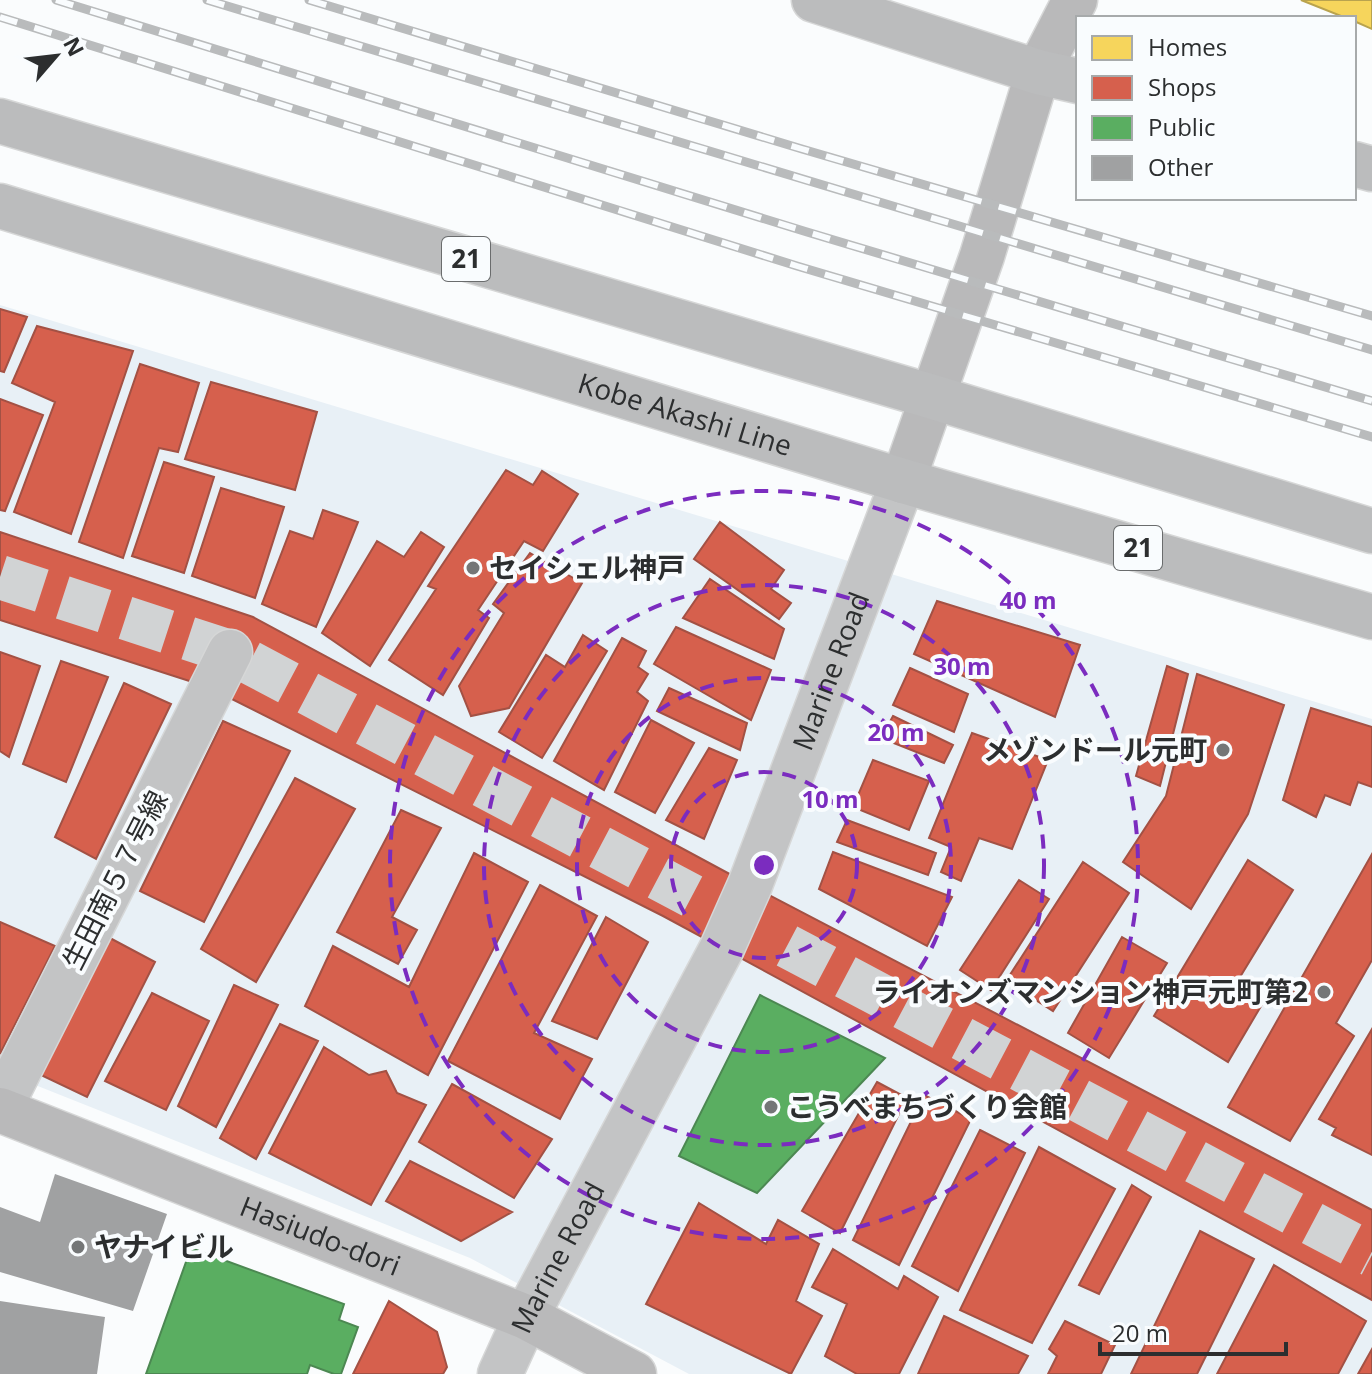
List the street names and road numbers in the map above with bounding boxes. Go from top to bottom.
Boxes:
road number: 21 [442,237,490,281]
street label: Kobe Akashi Line [574,363,797,464]
road number: 21 [1114,526,1162,570]
street label: Marine Road [783,586,877,755]
street label: 生田南５７号線 [53,784,176,975]
street label: Marine Road [501,1175,612,1339]
street label: Hasiudo-dori [235,1186,406,1284]

